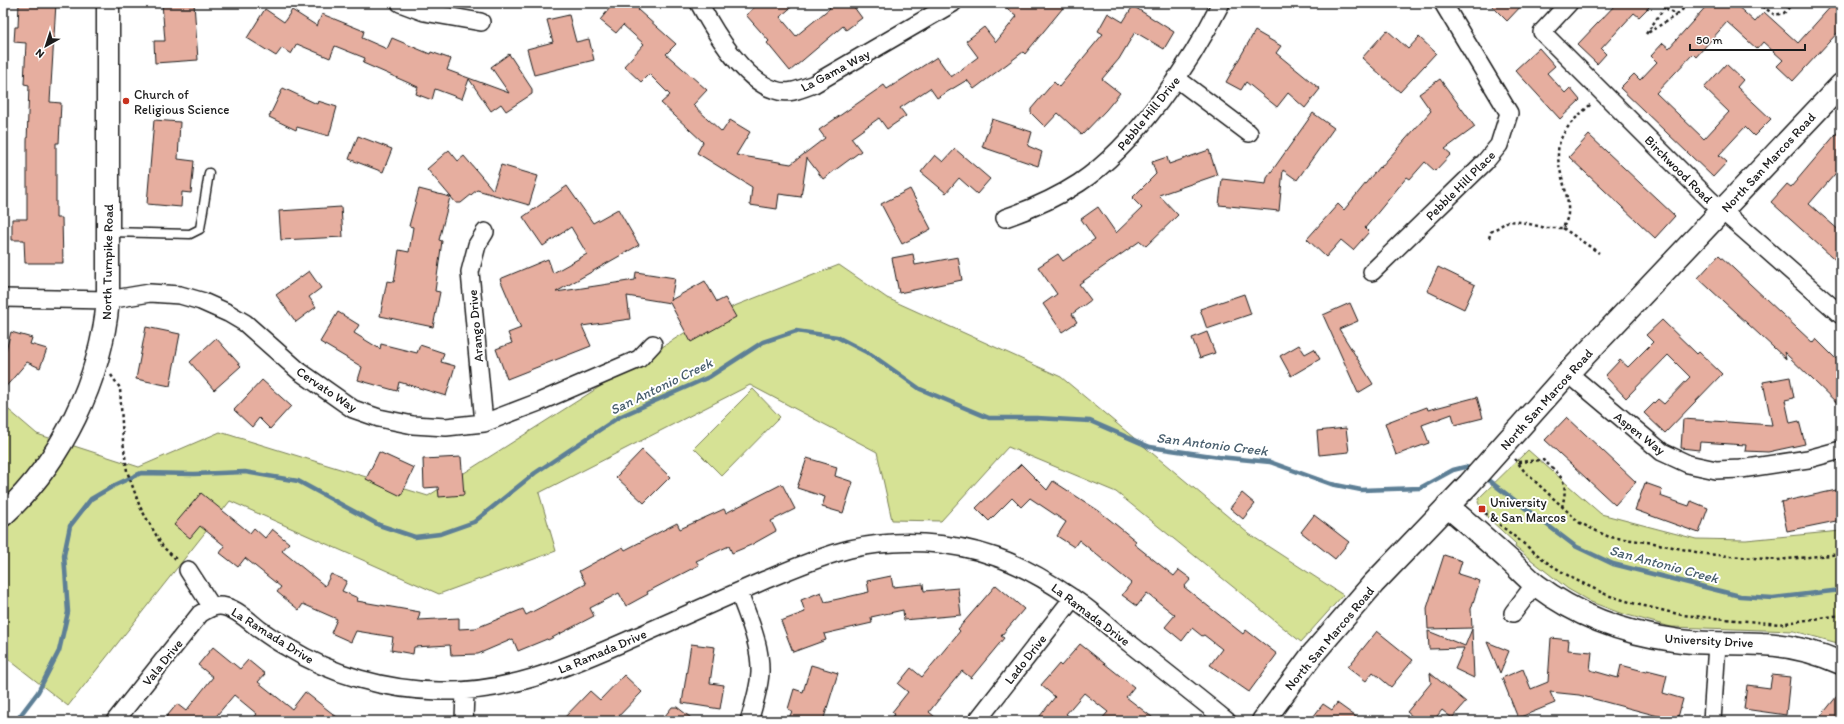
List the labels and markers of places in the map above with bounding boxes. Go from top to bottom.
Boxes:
place label: Church of Religious Science [134,87,230,117]
marker: Church of Religious Science [121,96,131,106]
place label: University & San Marcos [1490,495,1566,525]
marker: University & San Marcos [1477,504,1487,514]

